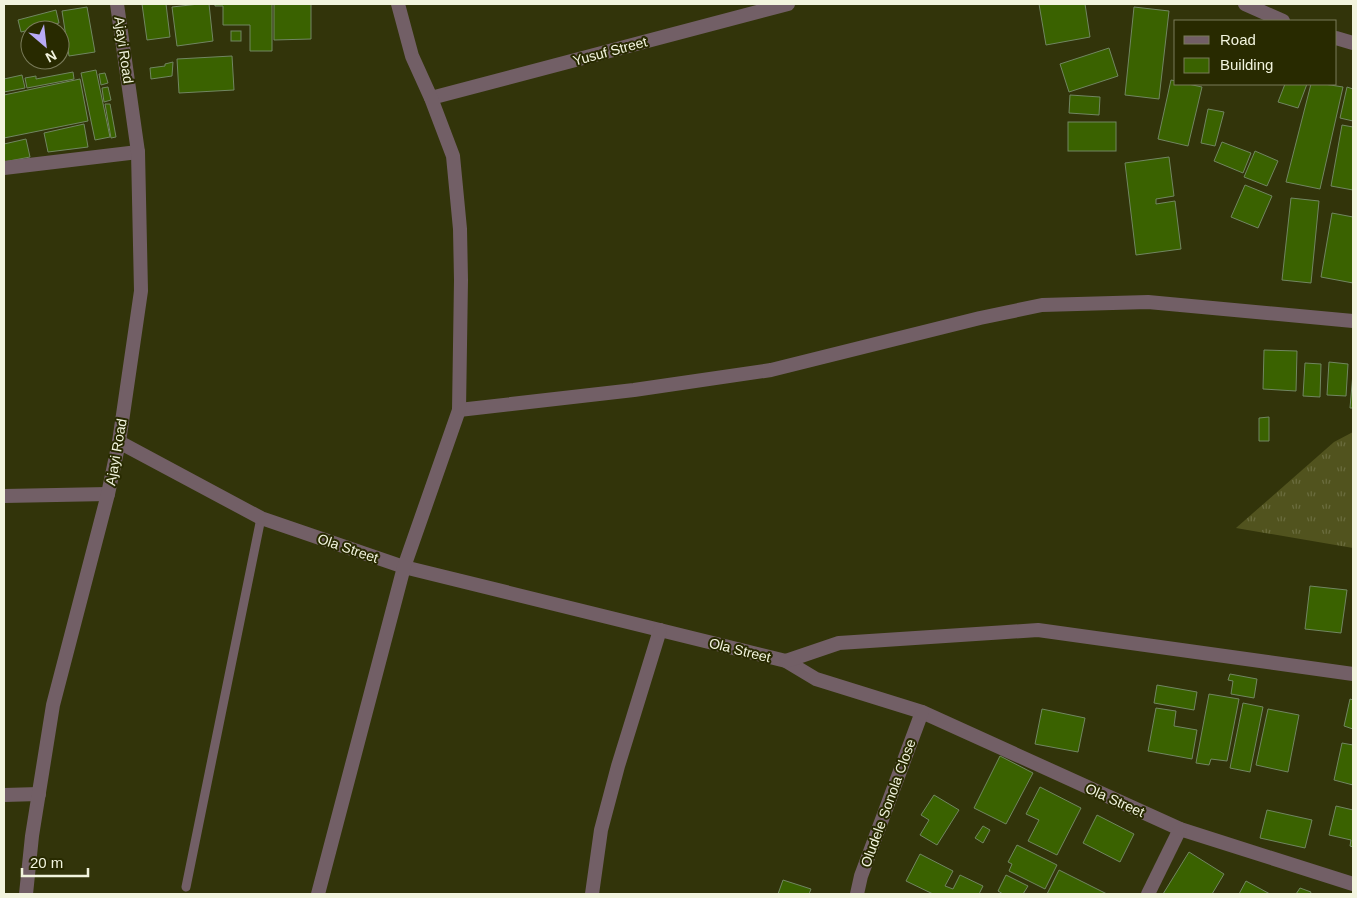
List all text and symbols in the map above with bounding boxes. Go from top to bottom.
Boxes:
street label: Ajayi Road [111,15,137,85]
north arrow [20,20,70,70]
legend [1174,20,1337,85]
text: Road [1220,31,1256,48]
street label: Yusuf Street [571,33,649,69]
text: N [43,47,59,66]
text: Building [1220,56,1273,73]
street label: Ajayi Road [102,417,130,487]
street label: Ola Street [316,530,381,566]
street label: Ola Street [707,635,773,665]
street label: Oludele Sonola Close [857,736,919,869]
street label: Ola Street [1083,780,1147,820]
scale bar [22,846,89,878]
text: 20 m [30,854,63,871]

